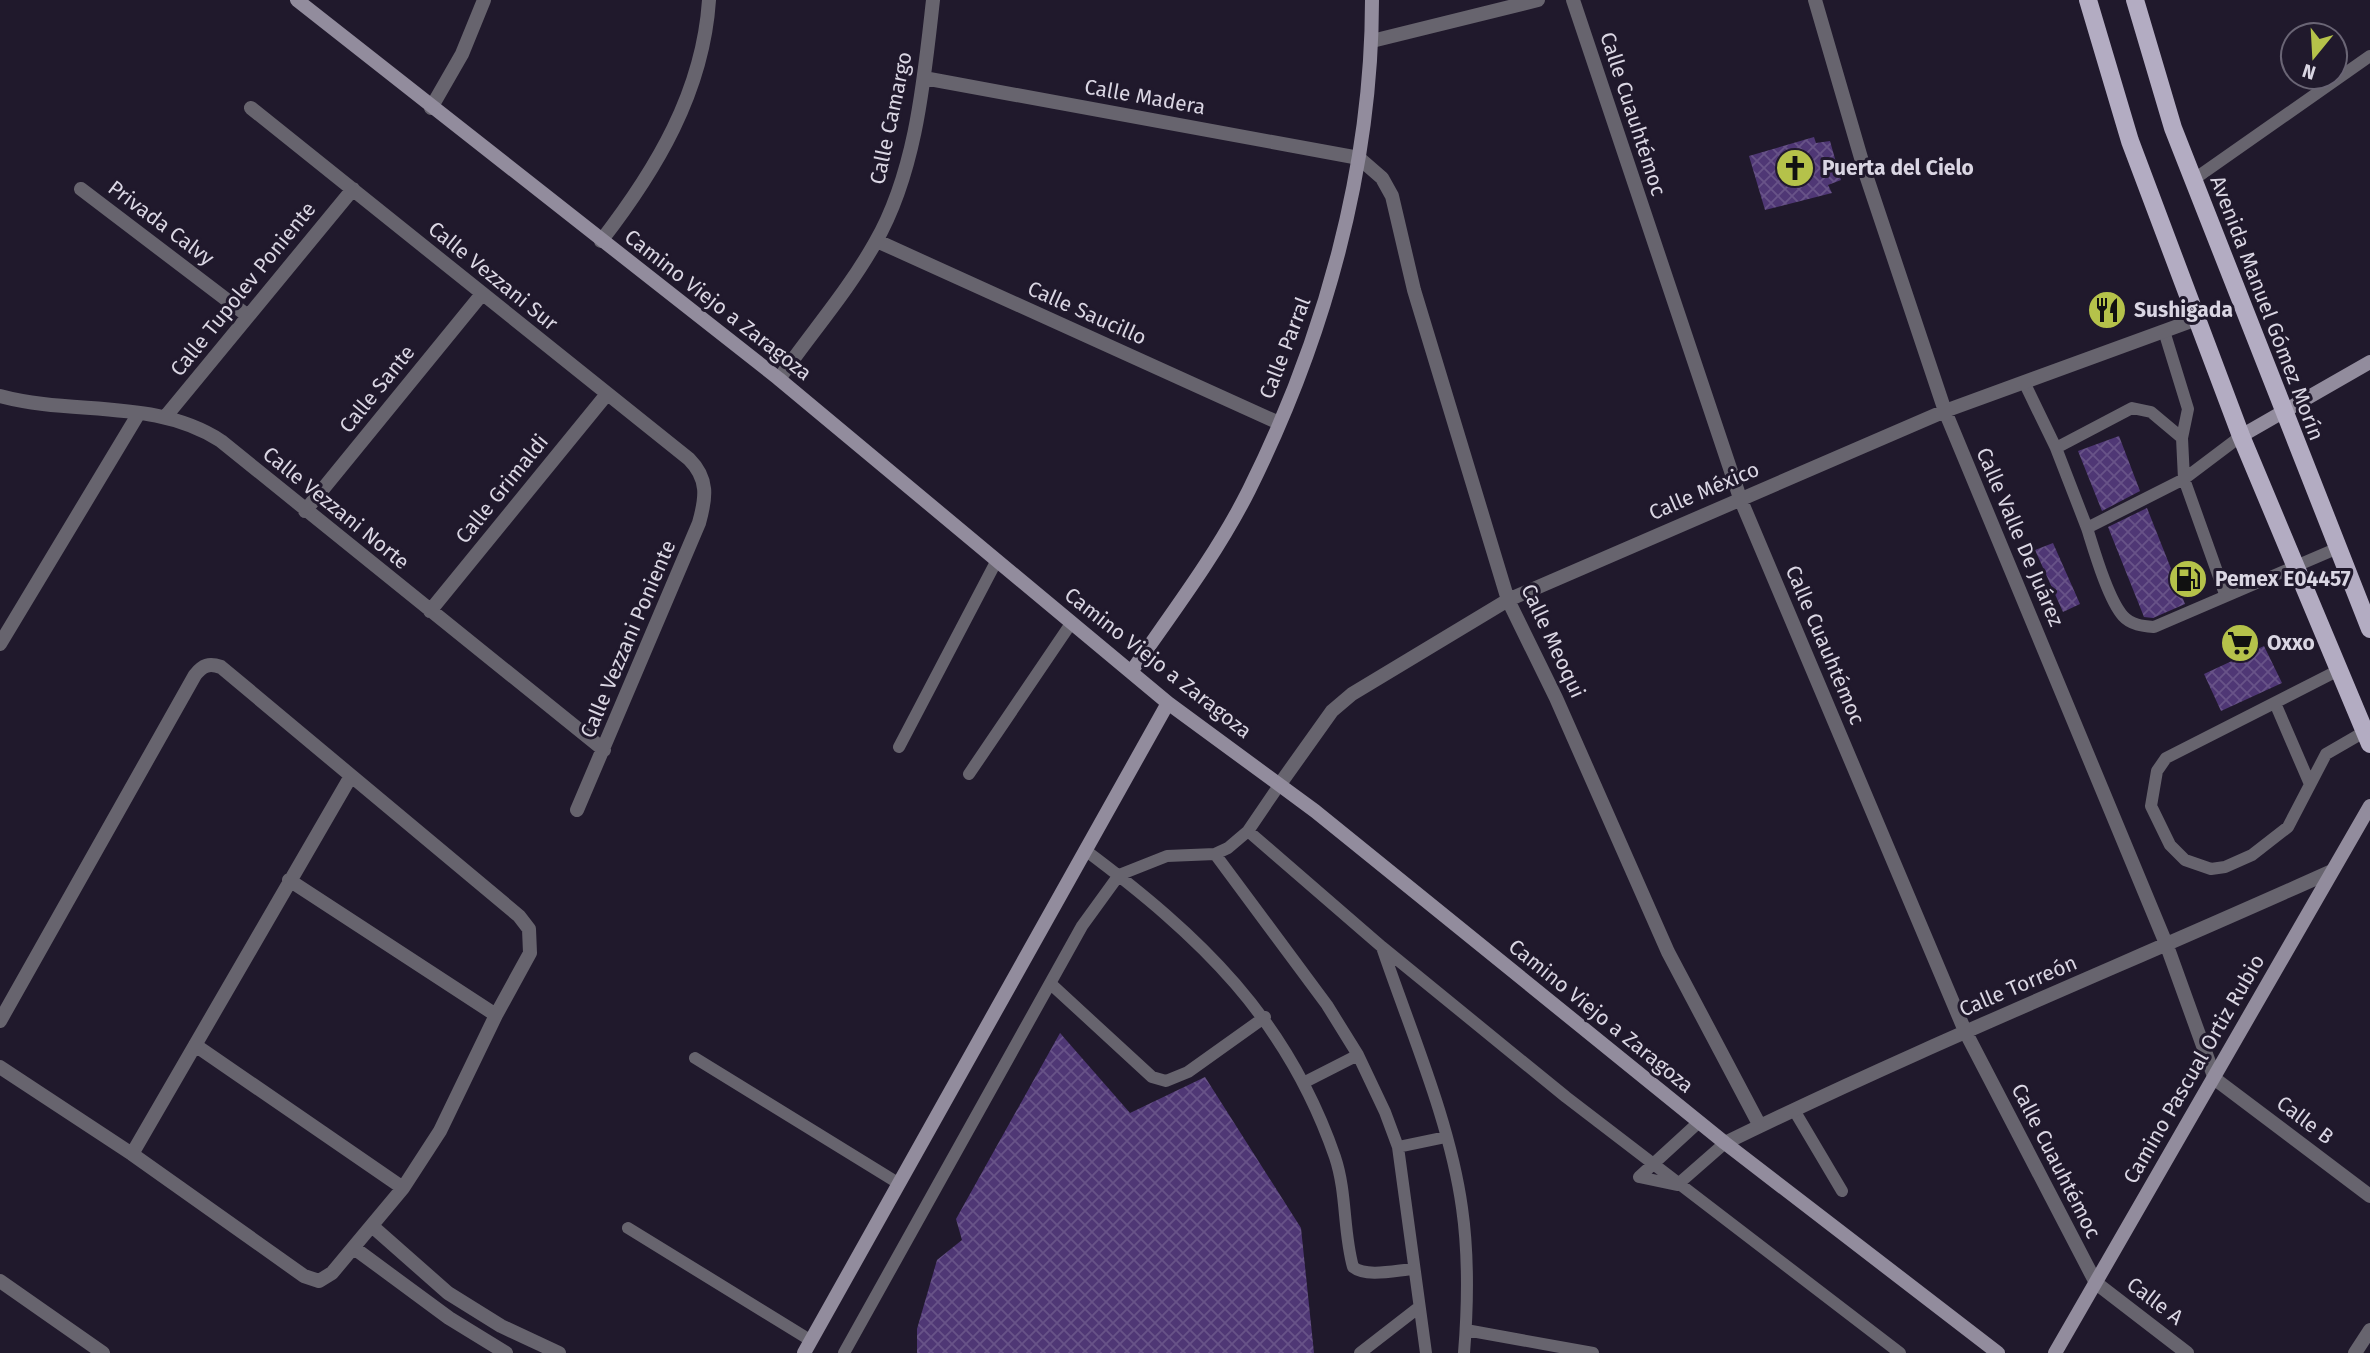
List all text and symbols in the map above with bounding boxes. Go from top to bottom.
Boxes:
north arrow [2279,21,2349,91]
street label: Calle Cuauhtémoc [1594,29,1672,199]
street label: Calle Camargo [864,49,918,187]
text: N [2299,59,2318,85]
street label: Calle Madera [1082,74,1208,120]
church icon: Puerta del Cielo [1774,147,1816,189]
place label: Puerta del Cielo [1822,155,1974,181]
street label: Avenida Manuel Gómez Morín [2204,172,2330,444]
street label: Privada Calvy [103,175,220,272]
street label: Calle Tupolev Poniente [165,197,321,381]
street label: Calle Vezzani Sur [423,216,563,336]
street label: Camino Viejo a Zaragoza [619,224,817,386]
street label: Calle Saucillo [1023,275,1151,351]
restaurant icon: Sushigada [2086,289,2128,331]
street label: Calle Parral [1254,293,1316,403]
place label: Sushigada [2134,297,2233,323]
street label: Calle Sante [334,340,420,438]
street label: Calle Grimaldi [450,429,554,549]
street label: Calle Vezzani Norte [257,441,415,575]
street label: Calle Valle De Juárez [1971,444,2069,630]
street label: Calle México [1645,456,1763,526]
street label: Calle Vezzani Poniente [575,536,681,742]
fuel station icon: Pemex E04457 [2167,558,2209,600]
street label: Calle Cuauhtémoc [1780,561,1870,729]
place label: Pemex E04457 [2215,566,2351,592]
street label: Calle Meoqui [1515,580,1591,702]
street label: Camino Viejo a Zaragoza [1059,582,1257,744]
supermarket icon: Oxxo [2219,622,2261,664]
place label: Oxxo [2267,630,2315,656]
street label: Camino Viejo a Zaragoza [1503,933,1699,1099]
street label: Calle Torreón [1955,950,2081,1022]
street label: Camino Pascual Ortiz Rubio [2118,950,2270,1188]
street label: Calle Cuauhtémoc [2006,1079,2106,1243]
street label: Calle B [2271,1090,2339,1150]
street label: Calle A [2122,1271,2188,1331]

